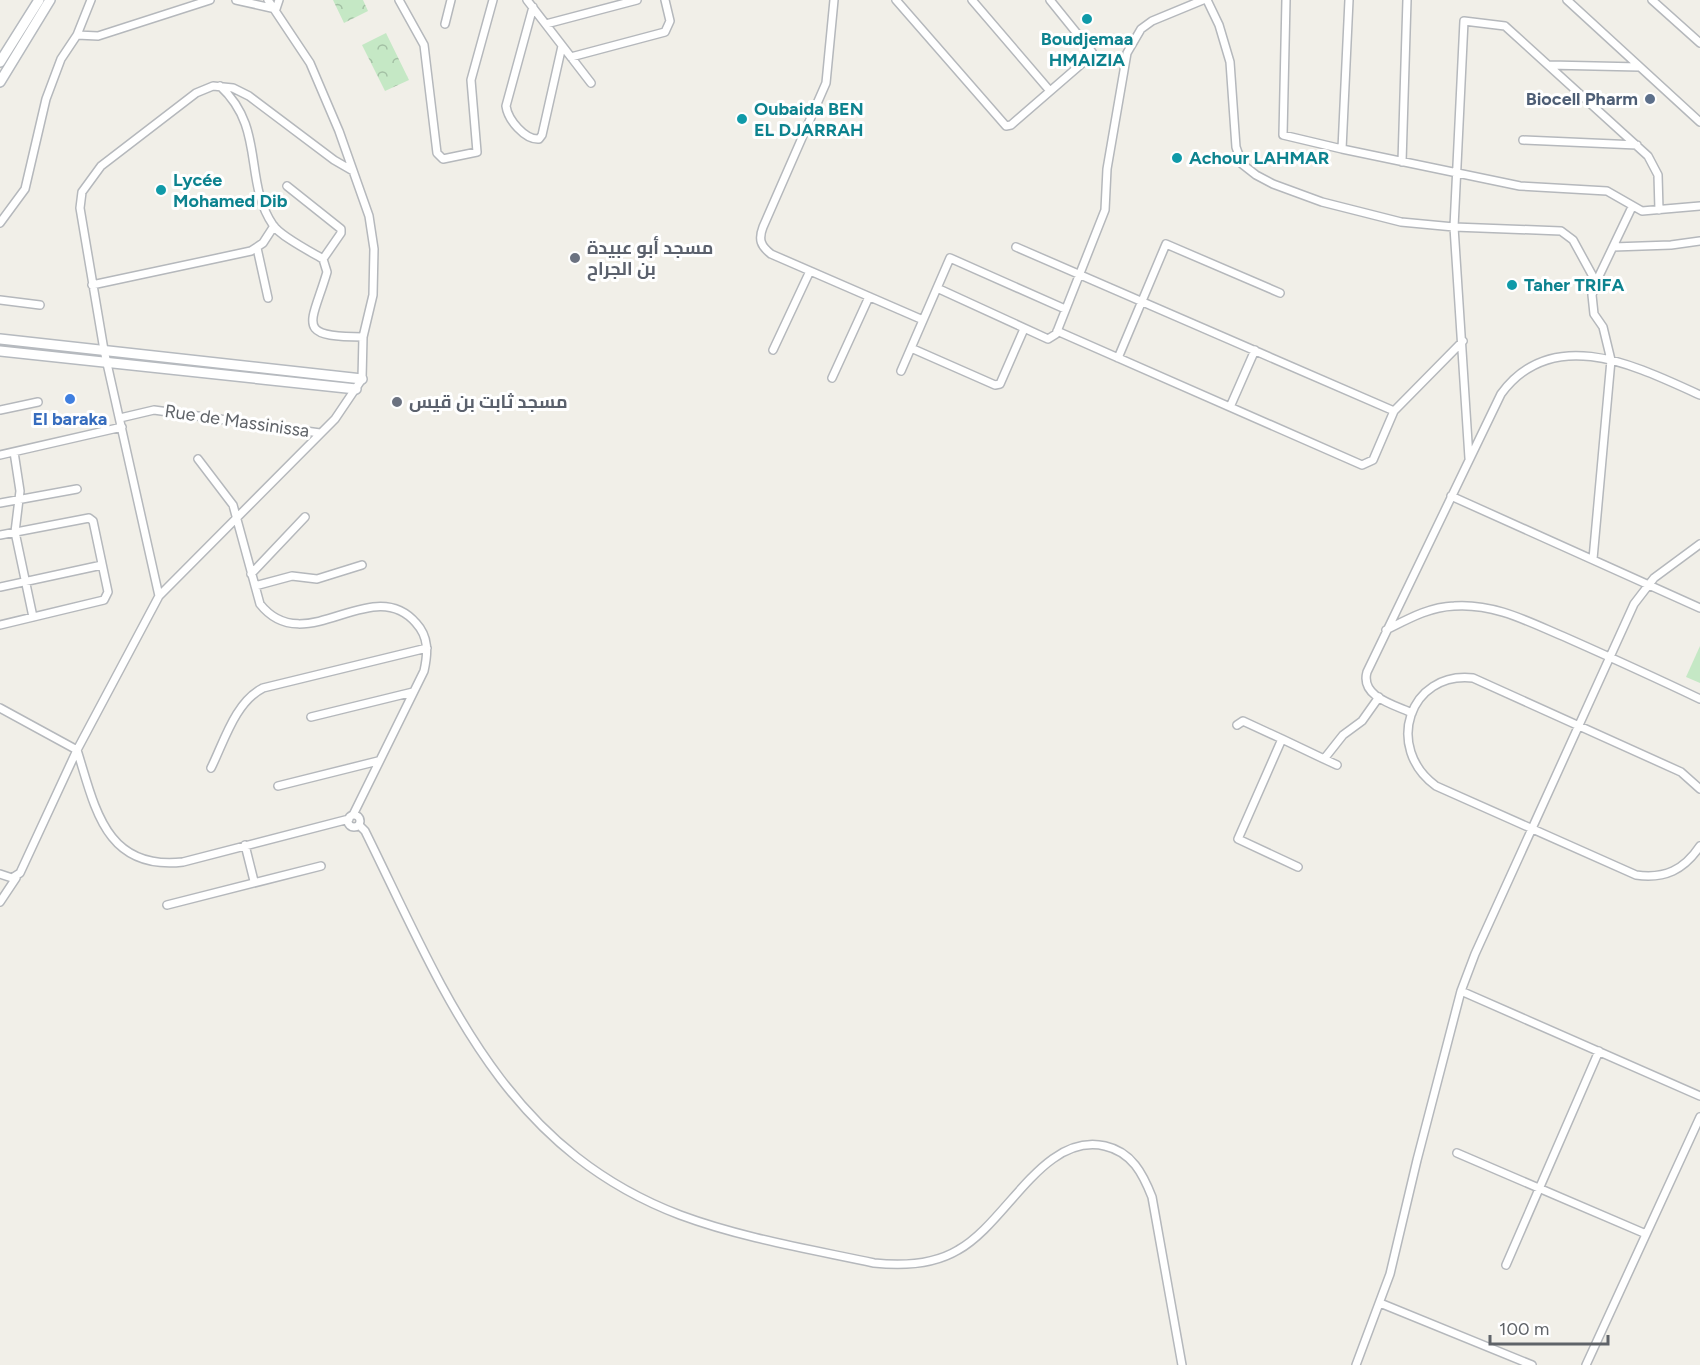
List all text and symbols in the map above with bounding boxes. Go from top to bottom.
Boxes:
marker: Boudjemaa HMAIZIA [1080,12,1094,26]
place label: Boudjemaa HMAIZIA [1041,28,1133,71]
place label: Biocell Pharm [1526,88,1638,110]
marker: Biocell Pharm [1643,92,1657,106]
place label: Oubaida BEN EL DJARRAH [754,98,864,141]
marker: Oubaida BEN EL DJARRAH [735,112,749,126]
place label: Achour LAHMAR [1189,147,1330,169]
marker: Achour LAHMAR [1170,151,1184,165]
place label: Lycée Mohamed Dib [173,169,288,212]
marker: Lycée Mohamed Dib [154,183,168,197]
place label: مسجد أبو عبيدة بن الجراح [587,235,713,281]
marker: مسجد أبو عبيدة بن الجراح [568,251,582,265]
place label: Taher TRIFA [1524,274,1625,296]
marker: Taher TRIFA [1505,278,1519,292]
place label: مسجد ثابت بن قيس [409,391,568,413]
marker: El baraka [63,392,77,406]
marker: مسجد ثابت بن قيس [390,395,404,409]
street label: Rue de Massinissa [163,400,311,442]
place label: El baraka [33,408,107,430]
scale bar [1490,1308,1608,1346]
text: 100 m [1499,1318,1549,1340]

